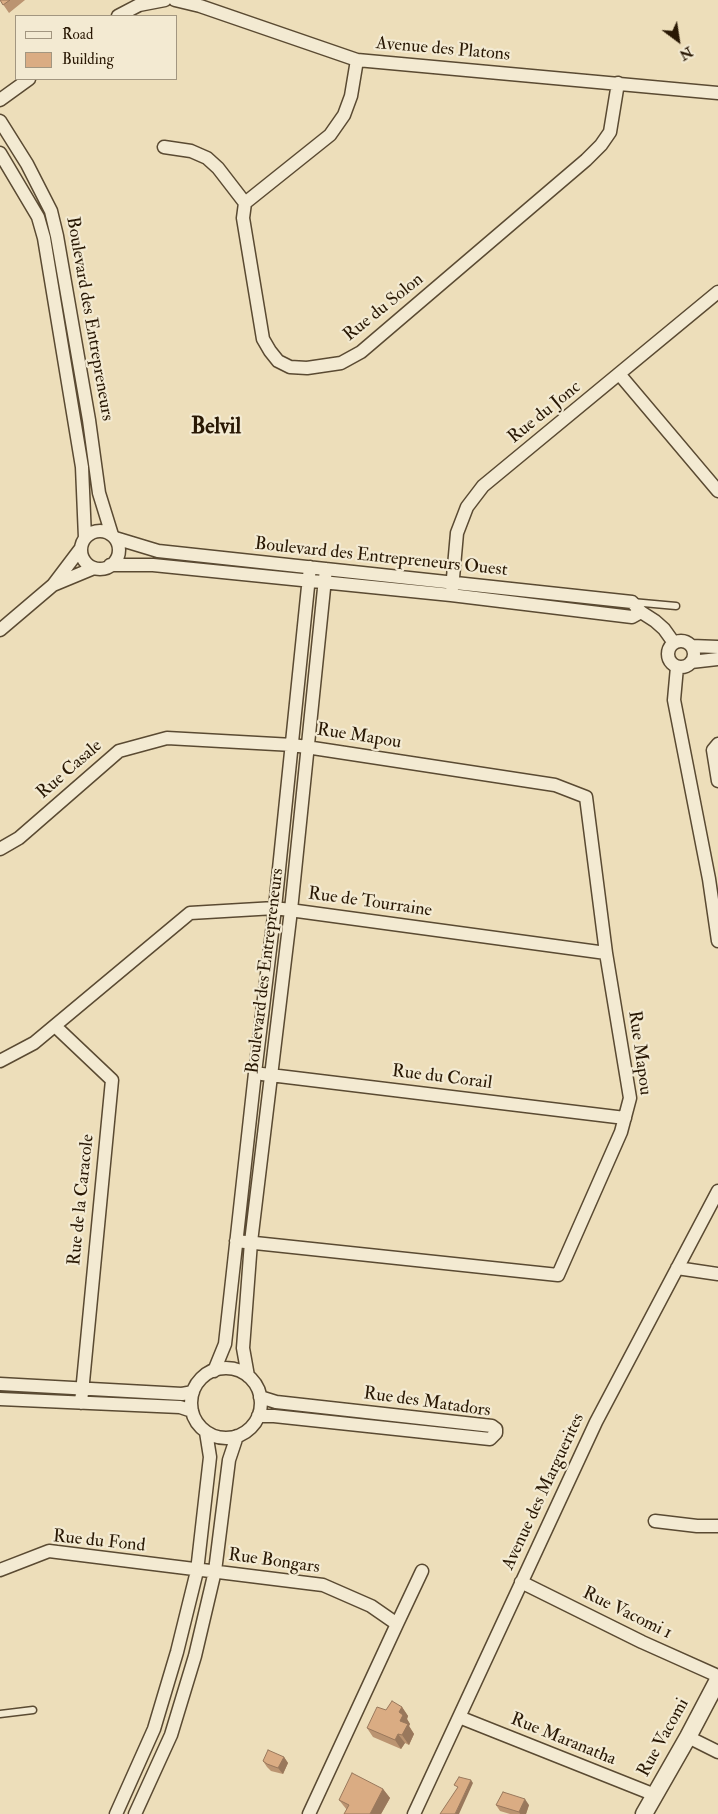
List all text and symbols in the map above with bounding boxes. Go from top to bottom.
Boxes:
legend [15,15,178,80]
north arrow [653,15,703,65]
text: Road [62,25,93,44]
street label: Avenue des Platons [375,33,511,67]
text: N [676,43,696,64]
text: Building [62,50,114,69]
street label: Boulevard des Entrepreneurs [60,215,118,423]
street label: Rue du Solon [340,269,428,347]
street label: Rue du Jonc [504,377,586,449]
district label: Belvil [191,415,241,441]
street label: Boulevard des Entrepreneurs Ouest [253,534,509,582]
street label: Rue Mapou [315,720,403,754]
street label: Rue Casale [33,736,107,804]
street label: Boulevard des Entrepreneurs [243,867,289,1075]
street label: Rue de Tourraine [307,884,433,922]
street label: Rue Mapou [622,1009,656,1097]
street label: Rue du Corail [391,1061,493,1095]
street label: Rue de la Caracole [64,1133,100,1267]
street label: Rue des Matadors [362,1383,492,1423]
street label: Avenue des Marguerites [498,1410,590,1574]
street label: Rue du Fond [52,1526,146,1558]
street label: Rue Bongars [227,1545,321,1579]
street label: Rue Vacomi 1 [579,1583,675,1645]
street label: Rue Vacomi [634,1695,694,1781]
street label: Rue Maranatha [507,1709,619,1771]

